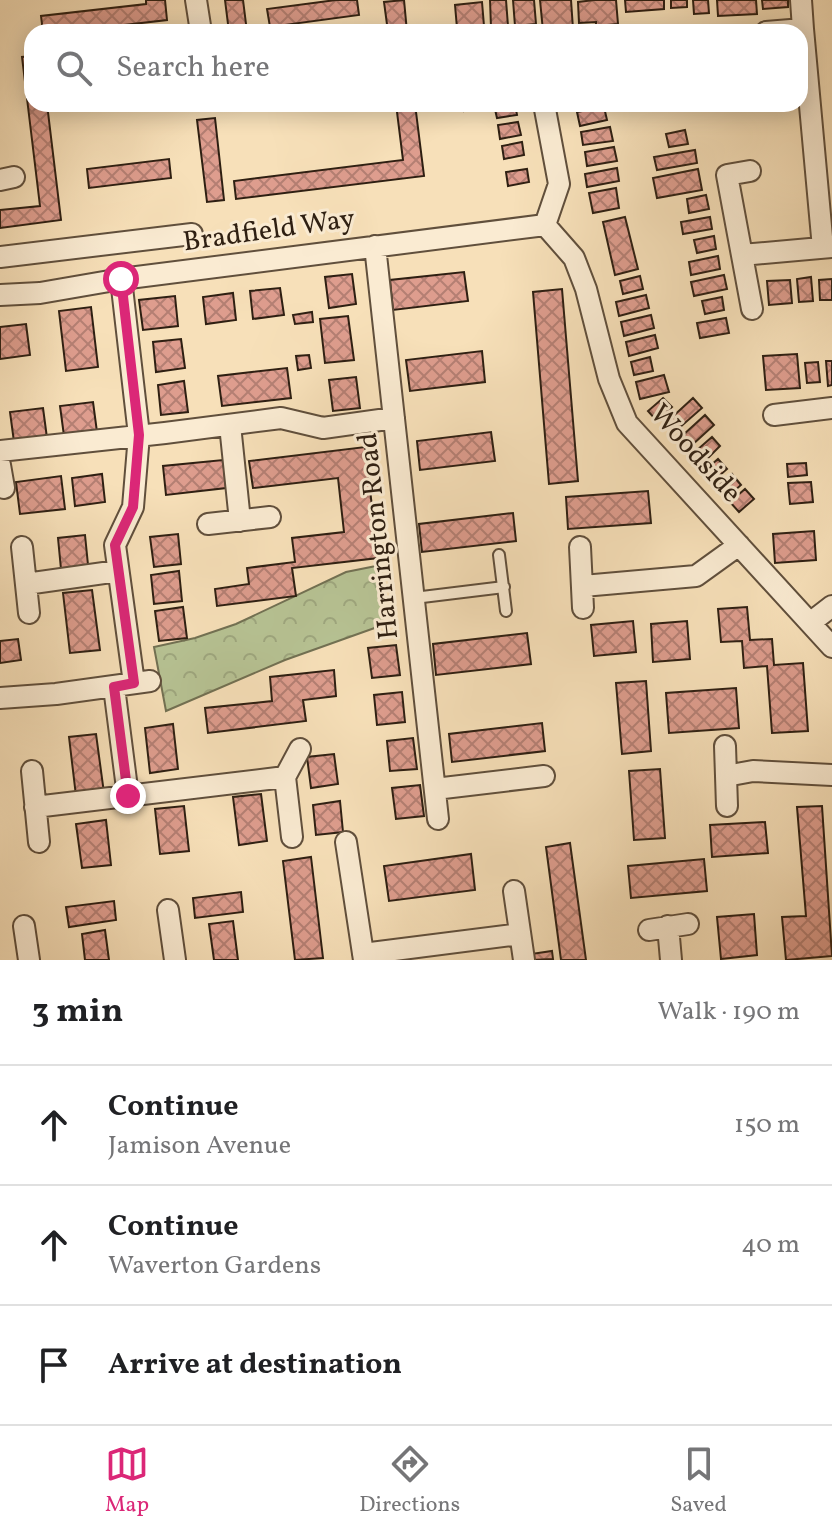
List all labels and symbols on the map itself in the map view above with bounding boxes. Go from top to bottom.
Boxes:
street label: Bradfield Way [181,200,357,262]
route start [103,261,139,297]
street label: Woodside [640,396,750,512]
street label: Harrington Road [349,431,409,641]
route end [110,778,146,814]

